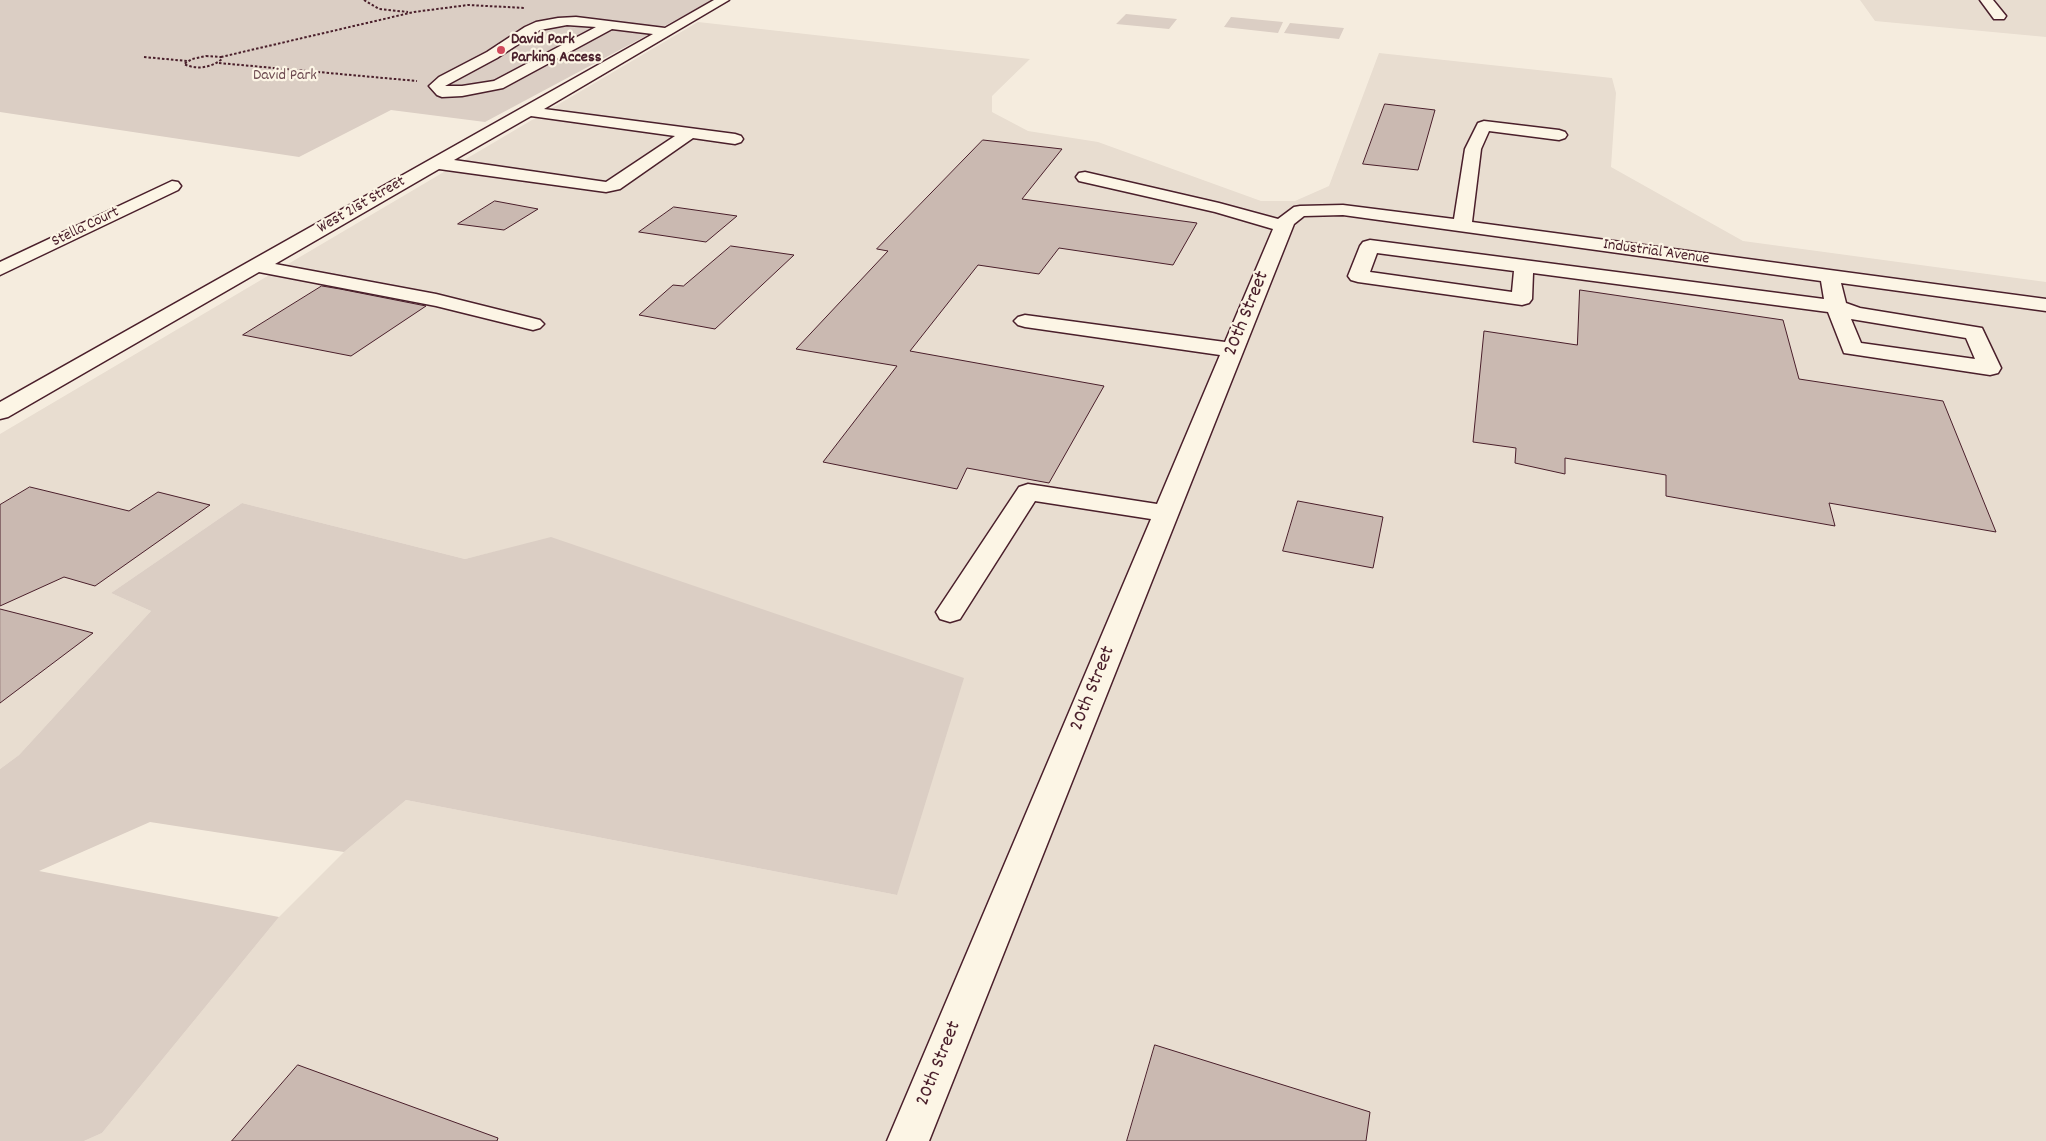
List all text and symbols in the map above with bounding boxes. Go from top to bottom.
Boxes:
place label: David Park Parking Access [511,31,601,69]
marker: David Park Parking Access [495,44,507,56]
park label: David Park [253,67,317,87]
street label: West 21st Street [315,173,409,239]
street label: Stella Court [49,203,123,253]
street label: Industrial Avenue [1602,236,1710,270]
street label: 20th Street [1220,268,1276,360]
street label: 20th Street [1066,643,1122,735]
street label: 20th Street [912,1018,968,1110]

